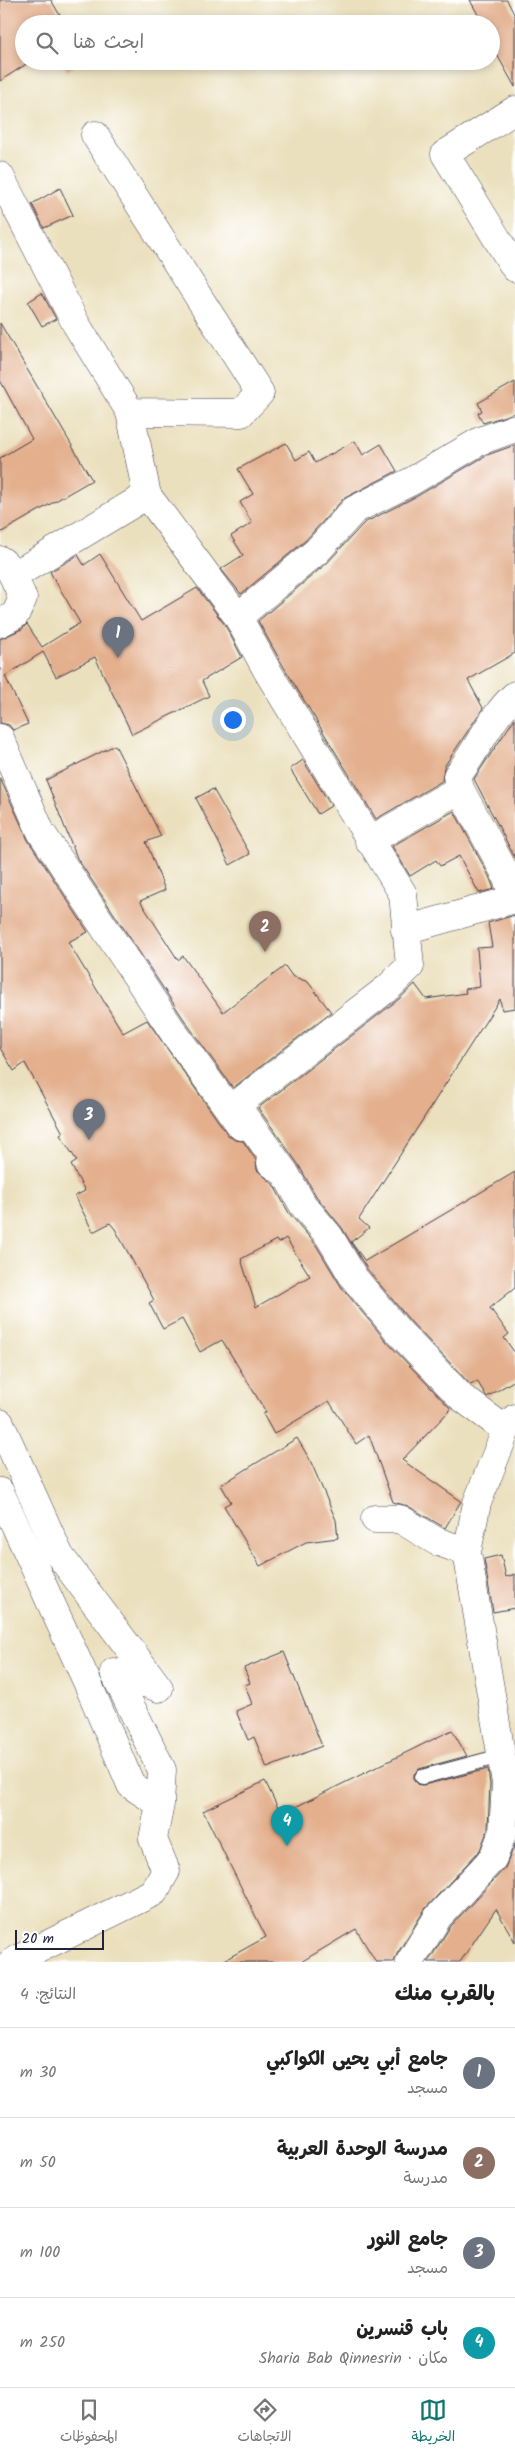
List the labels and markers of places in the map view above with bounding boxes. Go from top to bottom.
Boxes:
pin: 1 [102,617,134,658]
pin: 2 [249,911,281,952]
pin: 3 [73,1099,105,1140]
pin: 4 [271,1805,303,1846]

